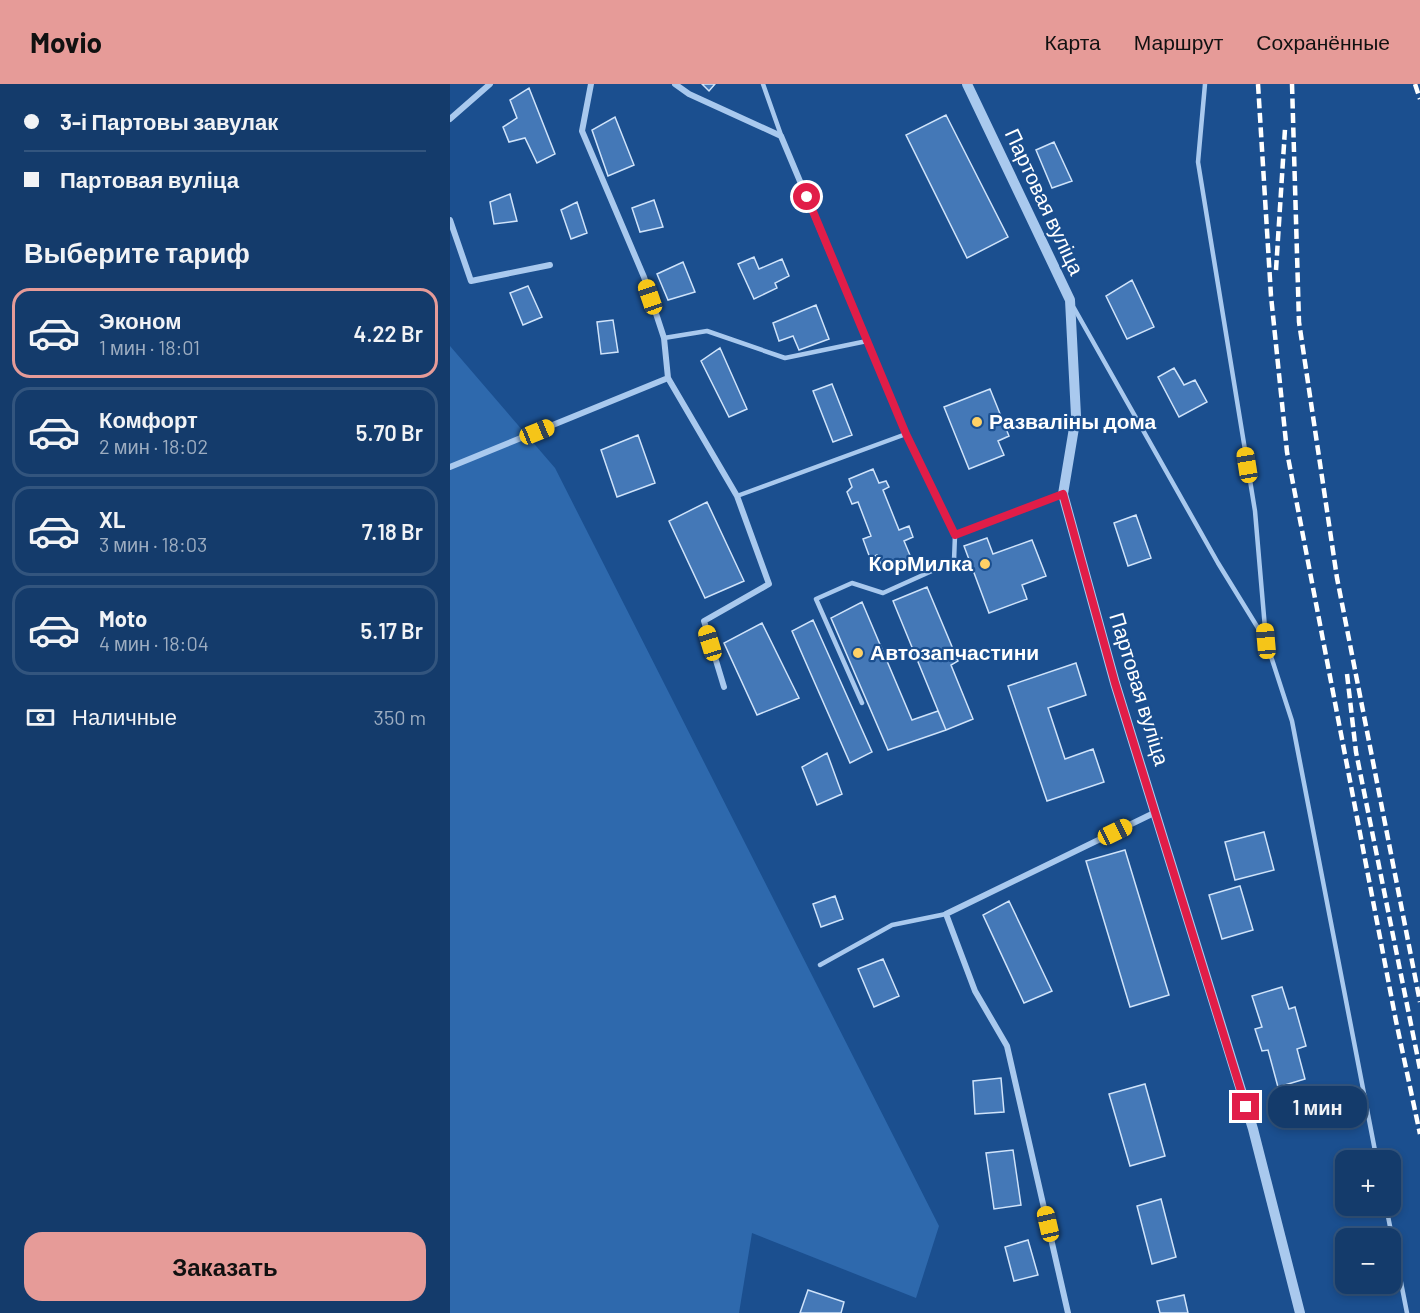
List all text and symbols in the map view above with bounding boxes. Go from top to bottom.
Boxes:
text: Movio [30,25,102,59]
text: Карта [1045,29,1101,54]
text: Маршрут [1134,29,1223,54]
text: Сохранённые [1256,29,1390,54]
text: 3-і Партовы завулак [60,108,278,134]
street label: Партовая вуліца [1001,124,1090,279]
text: Партовая вуліца [60,166,239,192]
route start [793,183,820,210]
text: Выберите тариф [24,236,250,268]
car [636,277,664,317]
icon: car [27,306,81,360]
text: Эконом [99,307,182,333]
text: 4.22 Br [354,320,423,346]
text: 1 мин · 18:01 [99,335,200,359]
icon: car [27,405,81,459]
text: Комфорт [99,406,198,432]
place label: Разваліны дома [989,408,1157,433]
marker: Разваліны дома [970,415,984,429]
car [517,417,557,447]
text: 5.70 Br [356,419,423,445]
text: 2 мин · 18:02 [99,434,208,458]
car [1235,446,1259,484]
icon: car [27,504,81,558]
text: XL [99,506,125,532]
text: 7.18 Br [362,518,423,544]
text: 3 мин · 18:03 [99,532,207,556]
place label: КорМилка [869,550,973,575]
marker: КорМилка [978,557,992,571]
icon: car [27,603,81,657]
text: Moto [99,605,147,631]
street label: Партовая вуліца [1105,609,1176,768]
text: 5.17 Br [360,617,423,643]
car [1255,622,1277,660]
car [696,623,724,663]
text: 4 мин · 18:04 [99,631,209,655]
place label: Автозапчастини [870,639,1039,664]
marker: Автозапчастини [851,646,865,660]
icon: cash [24,701,57,734]
text: Наличные [72,703,177,729]
text: 350 m [374,705,426,729]
car [1095,816,1135,848]
callout: 1 мин [1267,1086,1366,1128]
route end [1232,1093,1259,1120]
text: 1 мин [1292,1095,1343,1119]
map controls [1335,1150,1401,1294]
button: + [1335,1150,1401,1216]
car [1035,1204,1061,1244]
button: − [1335,1228,1401,1294]
button: Заказать [24,1232,426,1301]

